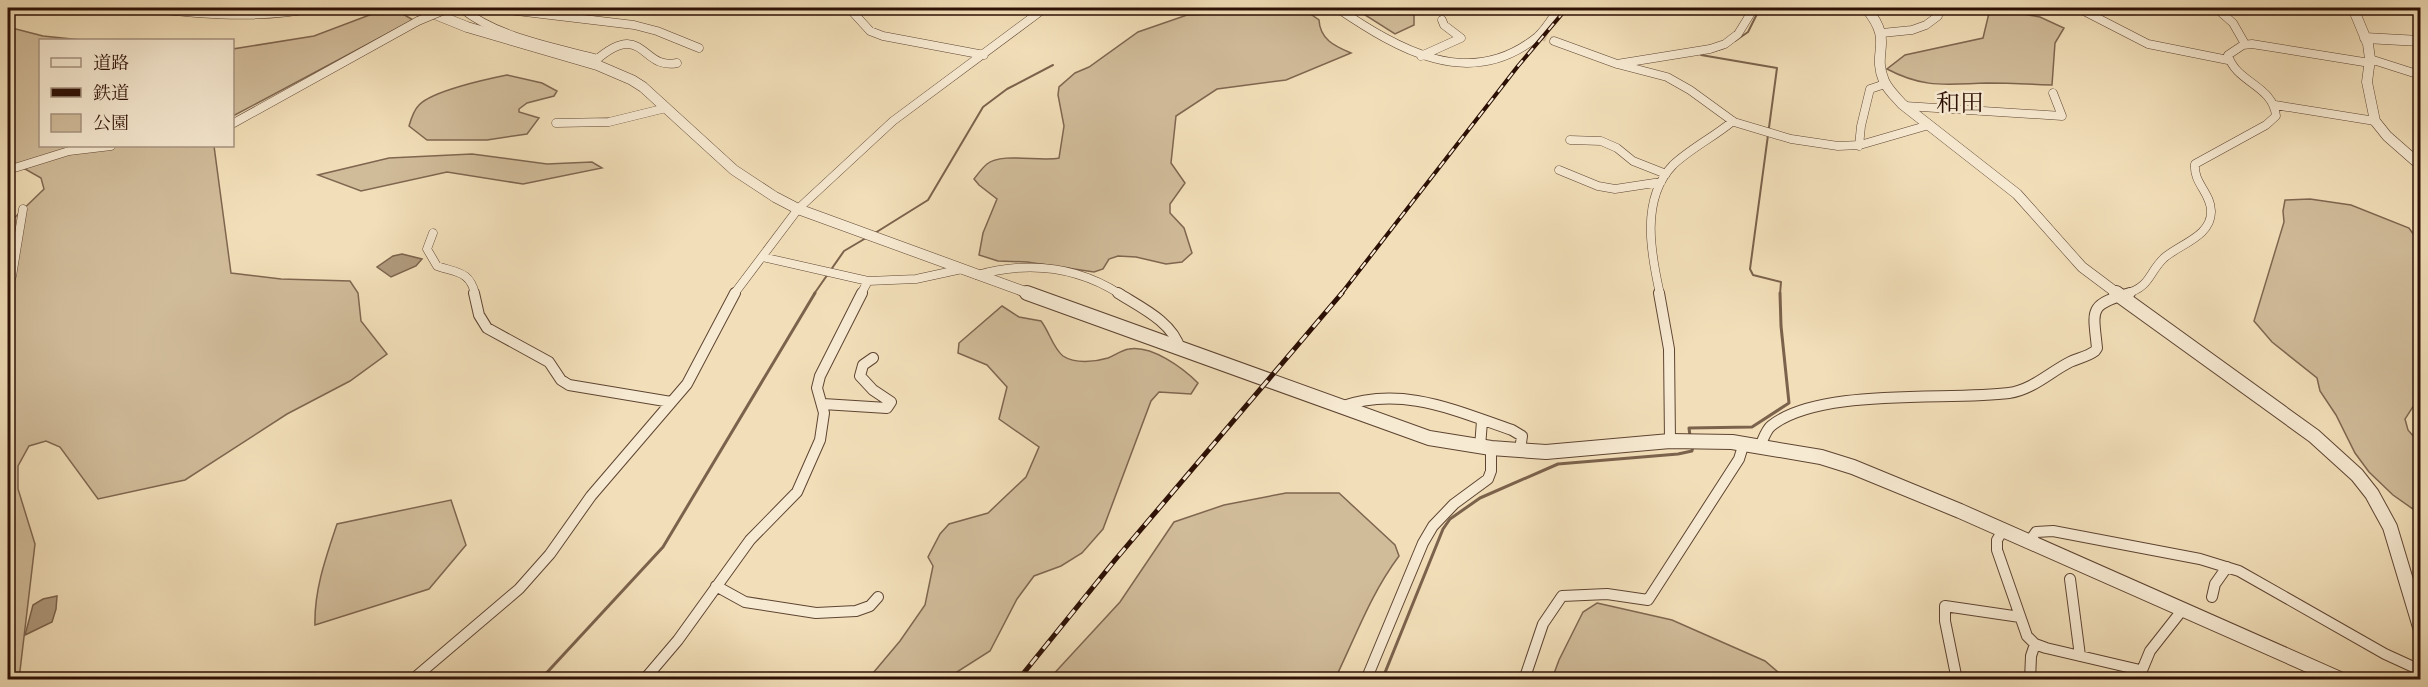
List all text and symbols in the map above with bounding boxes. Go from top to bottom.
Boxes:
legend [39,39,234,147]
text: 道路 [93,53,129,73]
text: 鉄道 [93,83,129,103]
district label: 和田 [1936,90,1984,117]
text: 公園 [93,114,129,133]

